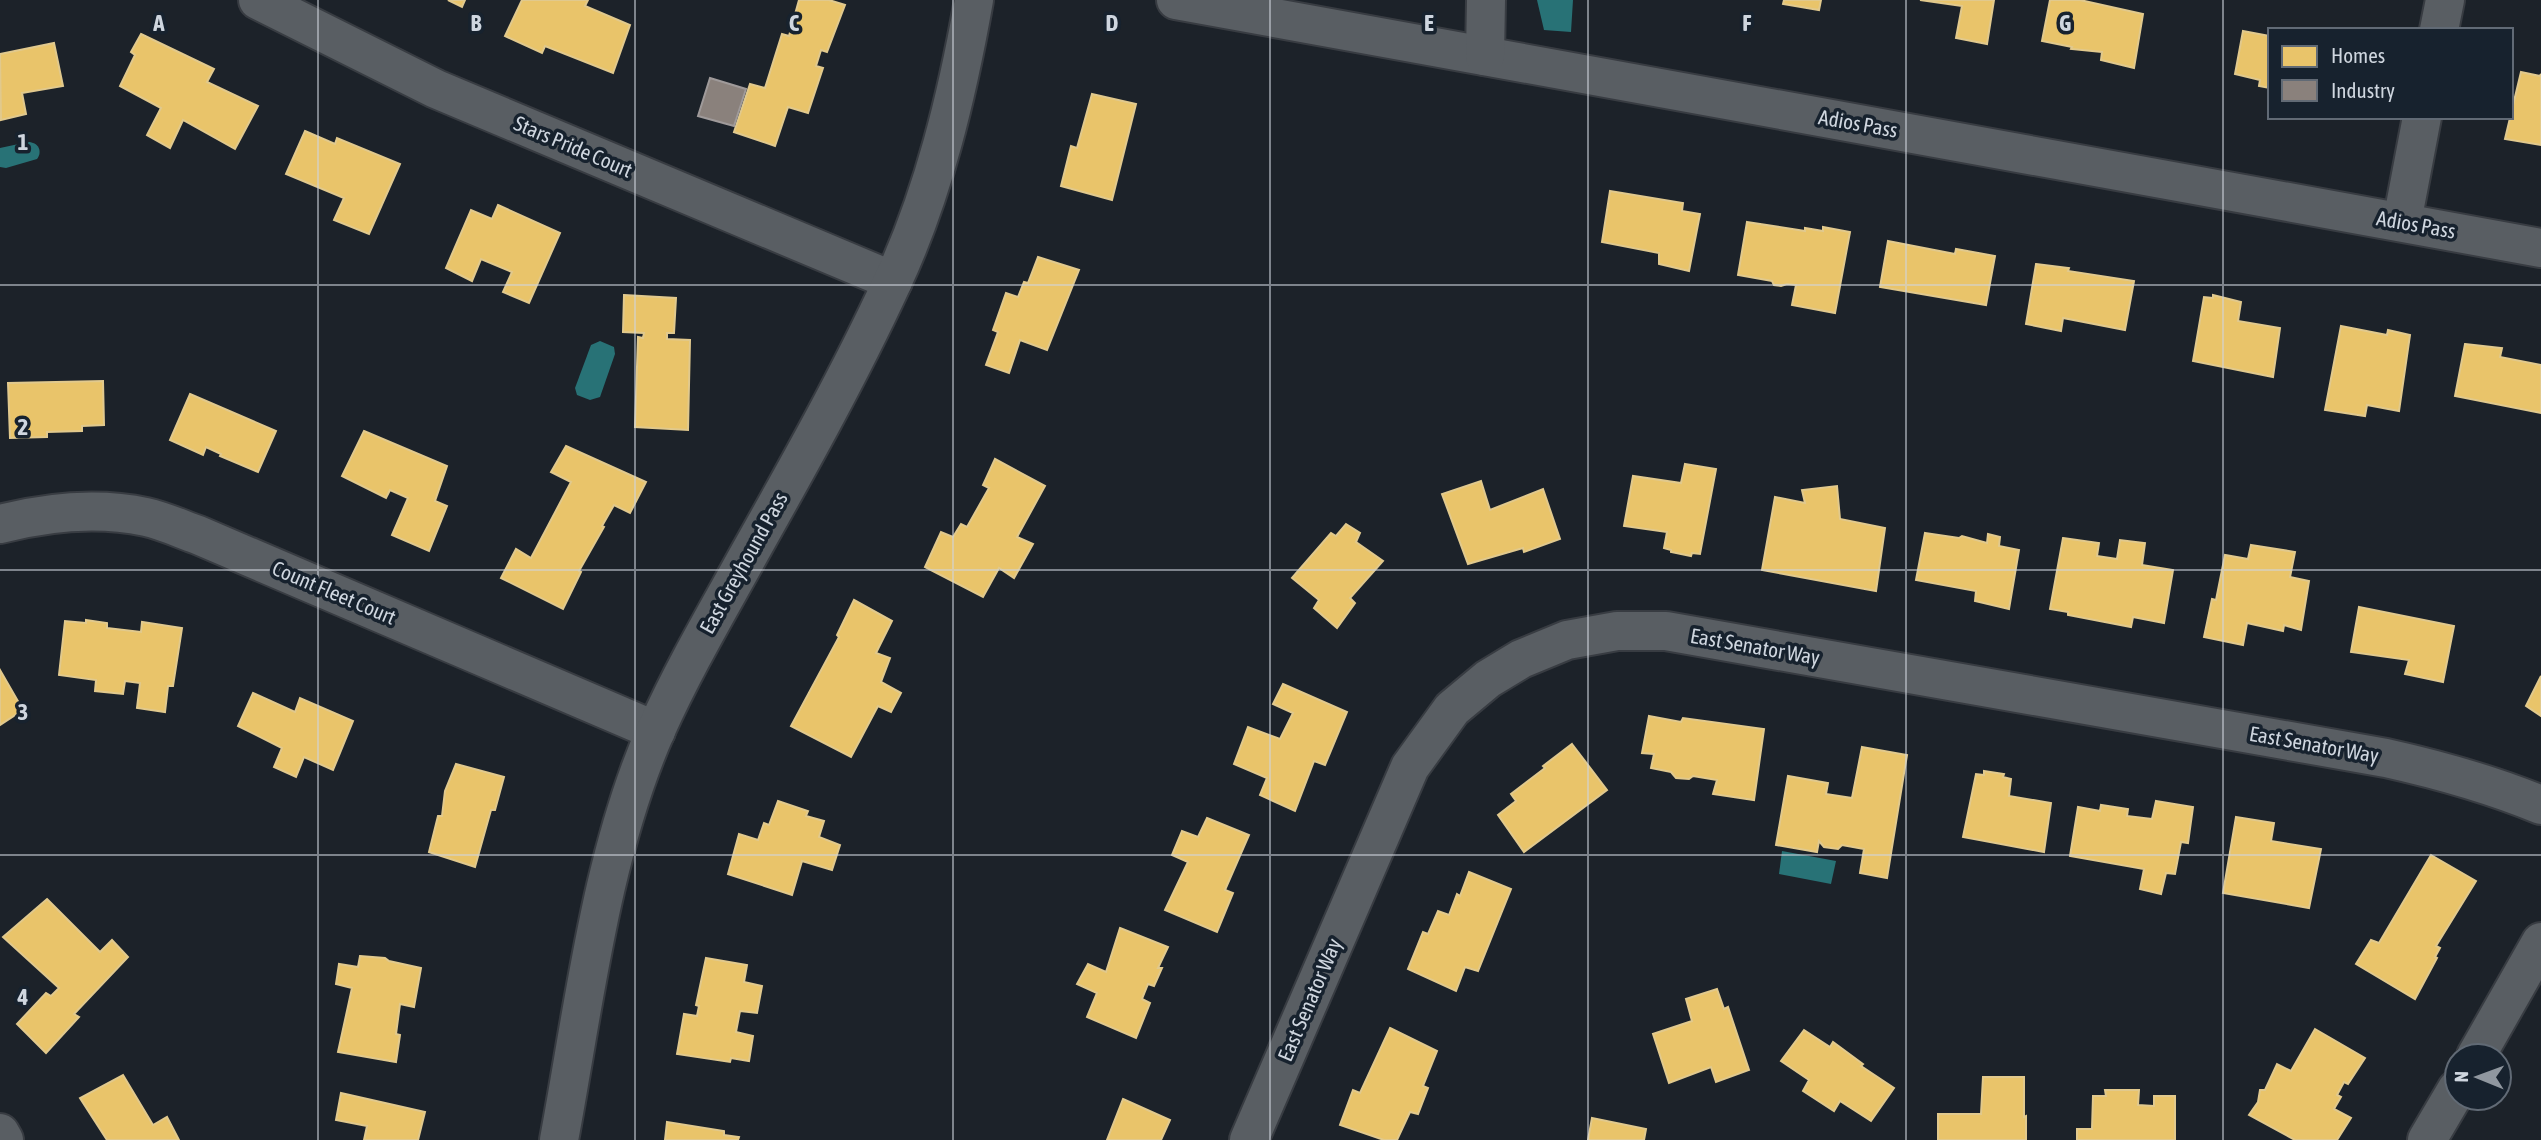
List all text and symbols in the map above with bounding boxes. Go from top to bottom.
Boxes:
text: A [152,10,165,36]
text: B [471,10,482,36]
text: C [789,10,800,36]
text: D [1106,10,1119,36]
text: E [1424,10,1434,36]
text: F [1742,10,1752,36]
text: G [2059,10,2071,36]
legend [2268,28,2513,119]
text: Homes [2331,43,2385,67]
text: Industry [2331,78,2395,102]
street label: Adios Pass [1817,104,1900,142]
street label: Stars Pride Court [511,110,636,182]
text: 1 [18,129,29,155]
street label: Adios Pass [2375,205,2458,243]
text: 2 [18,414,28,440]
street label: East Greyhound Pass [694,488,792,637]
street label: Count Fleet Court [269,555,400,629]
street label: East Senator Way [1689,623,1822,669]
text: 3 [18,699,28,725]
street label: East Senator Way [2248,721,2381,767]
street label: East Senator Way [1272,934,1346,1065]
text: 4 [17,984,29,1010]
north arrow [2443,1042,2513,1112]
text: N [2450,1071,2472,1083]

